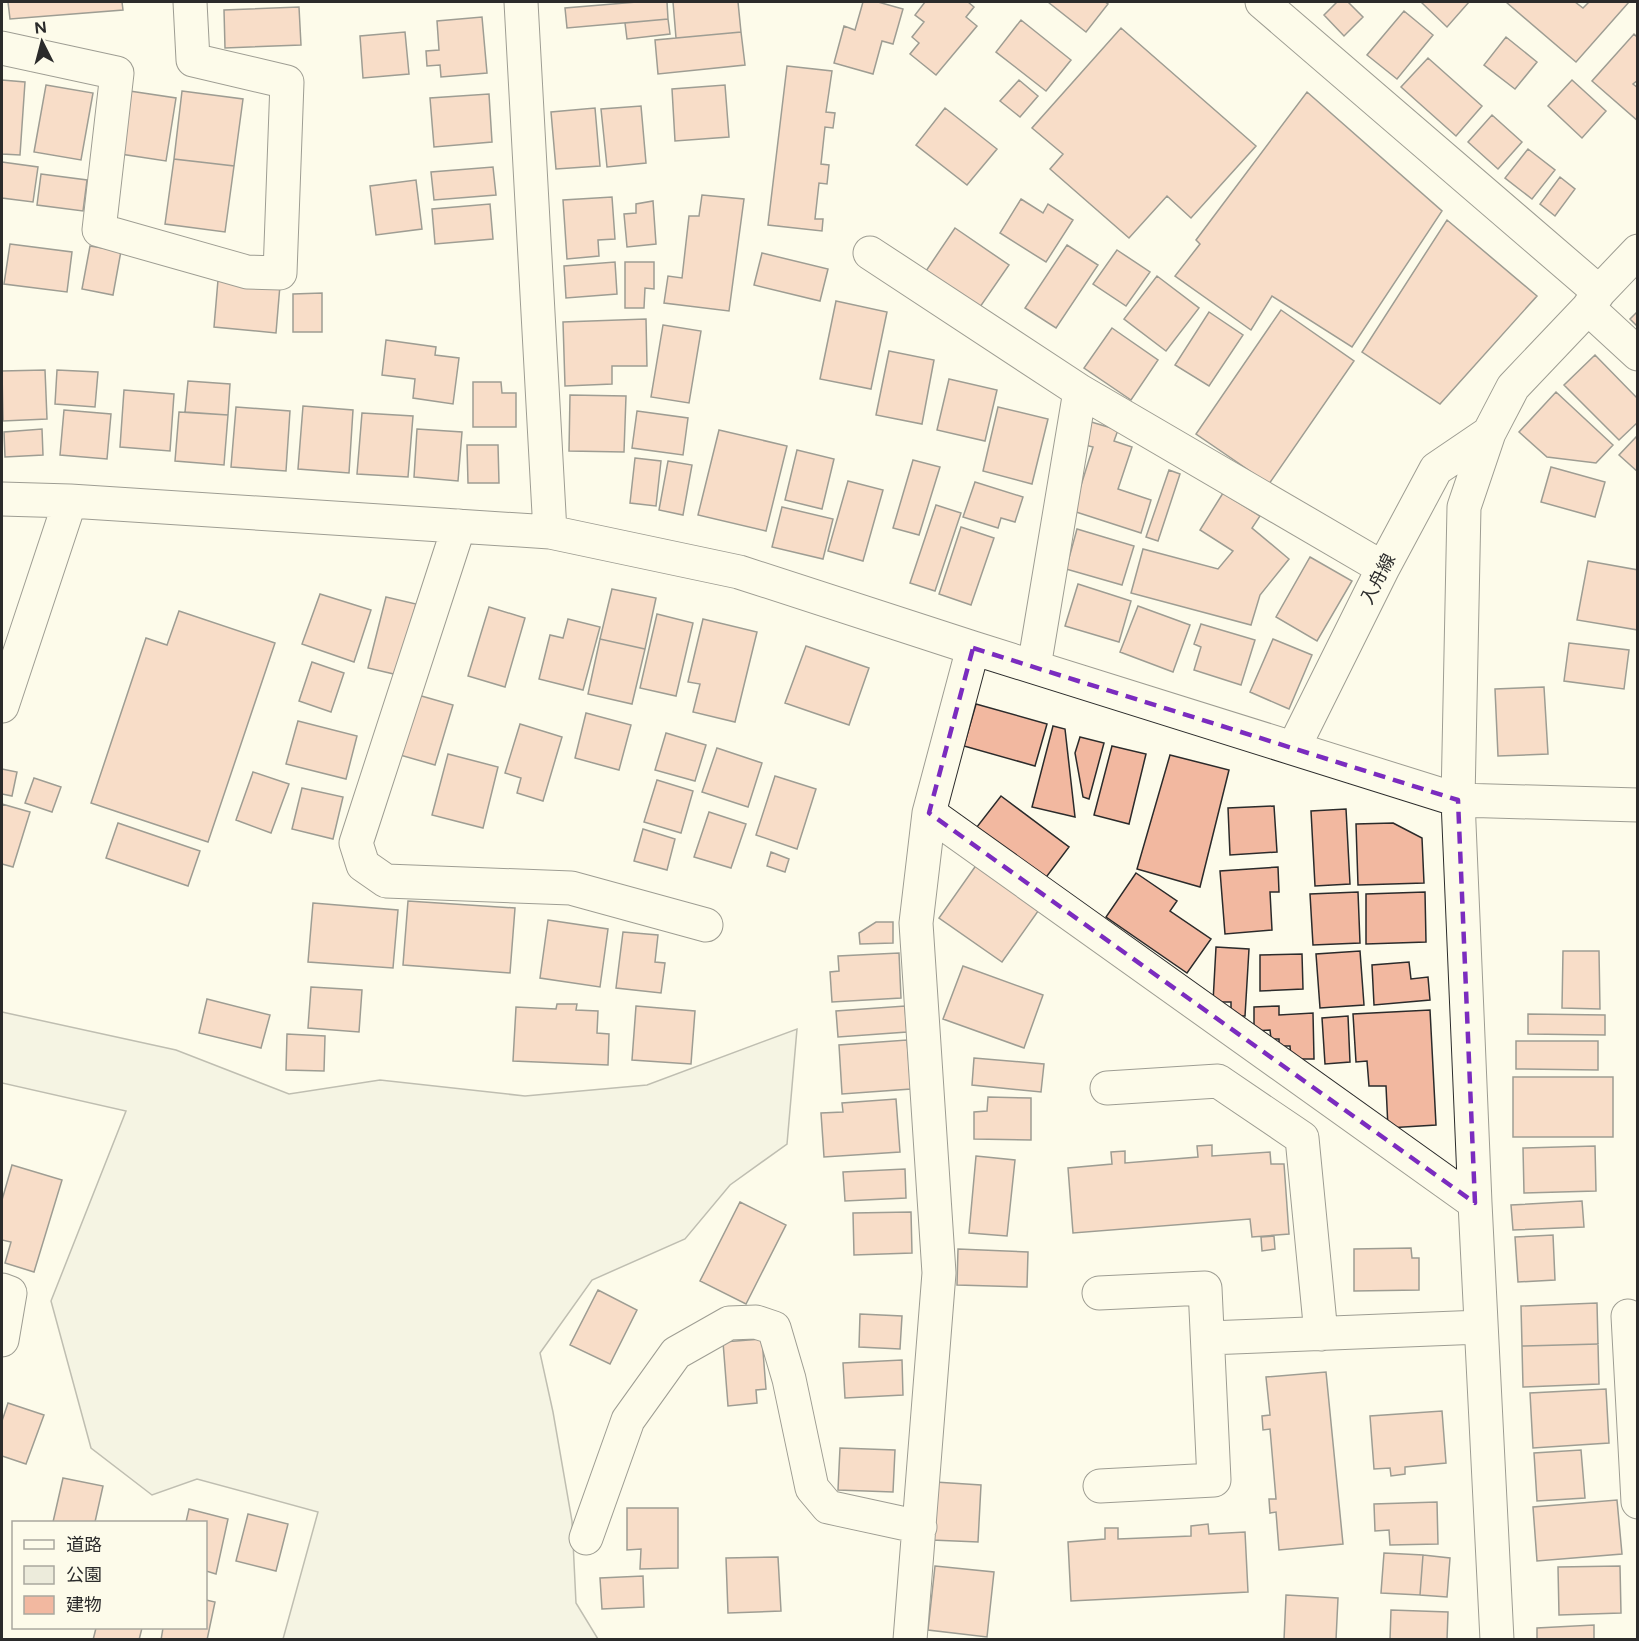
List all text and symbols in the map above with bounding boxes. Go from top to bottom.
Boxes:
north arrow [12,12,72,72]
text: N [33,17,48,38]
street label: 入舟線 [1356,550,1400,608]
legend [12,1521,207,1629]
text: 道路 [66,1534,102,1556]
text: 公園 [66,1564,102,1586]
text: 建物 [66,1594,102,1616]

